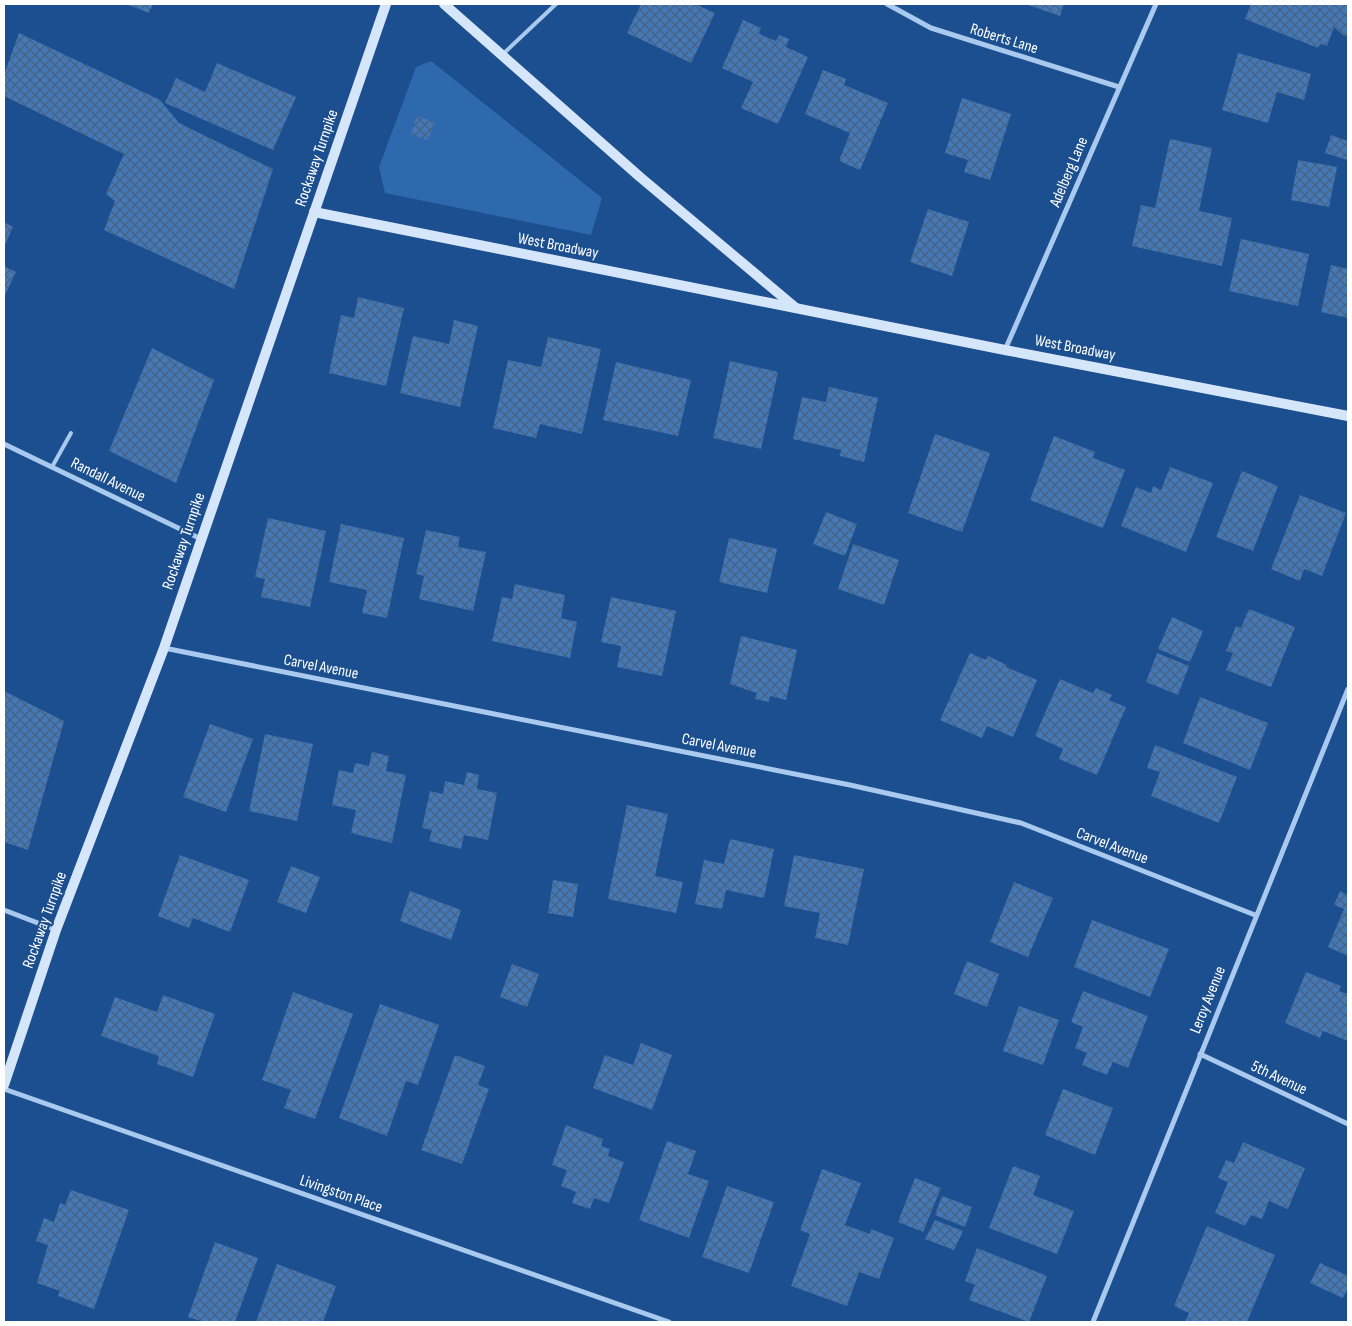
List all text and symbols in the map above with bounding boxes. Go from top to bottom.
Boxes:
street label: Roberts Lane [968,20,1040,58]
street label: Rockaway Turnpike [292,107,342,209]
street label: Adelberg Lane [1045,134,1092,211]
street label: West Broadway [516,229,600,263]
street label: West Broadway [1033,331,1117,365]
street label: Randall Avenue [68,454,148,506]
street label: Rockaway Turnpike [159,490,209,592]
street label: Carvel Avenue [282,650,360,684]
street label: Carvel Avenue [680,729,758,763]
street label: Carvel Avenue [1073,824,1151,868]
street label: Rockaway Turnpike [19,869,71,971]
street label: Leroy Avenue [1186,964,1230,1036]
street label: 5th Avenue [1248,1057,1310,1099]
street label: Livingston Place [297,1171,385,1217]

